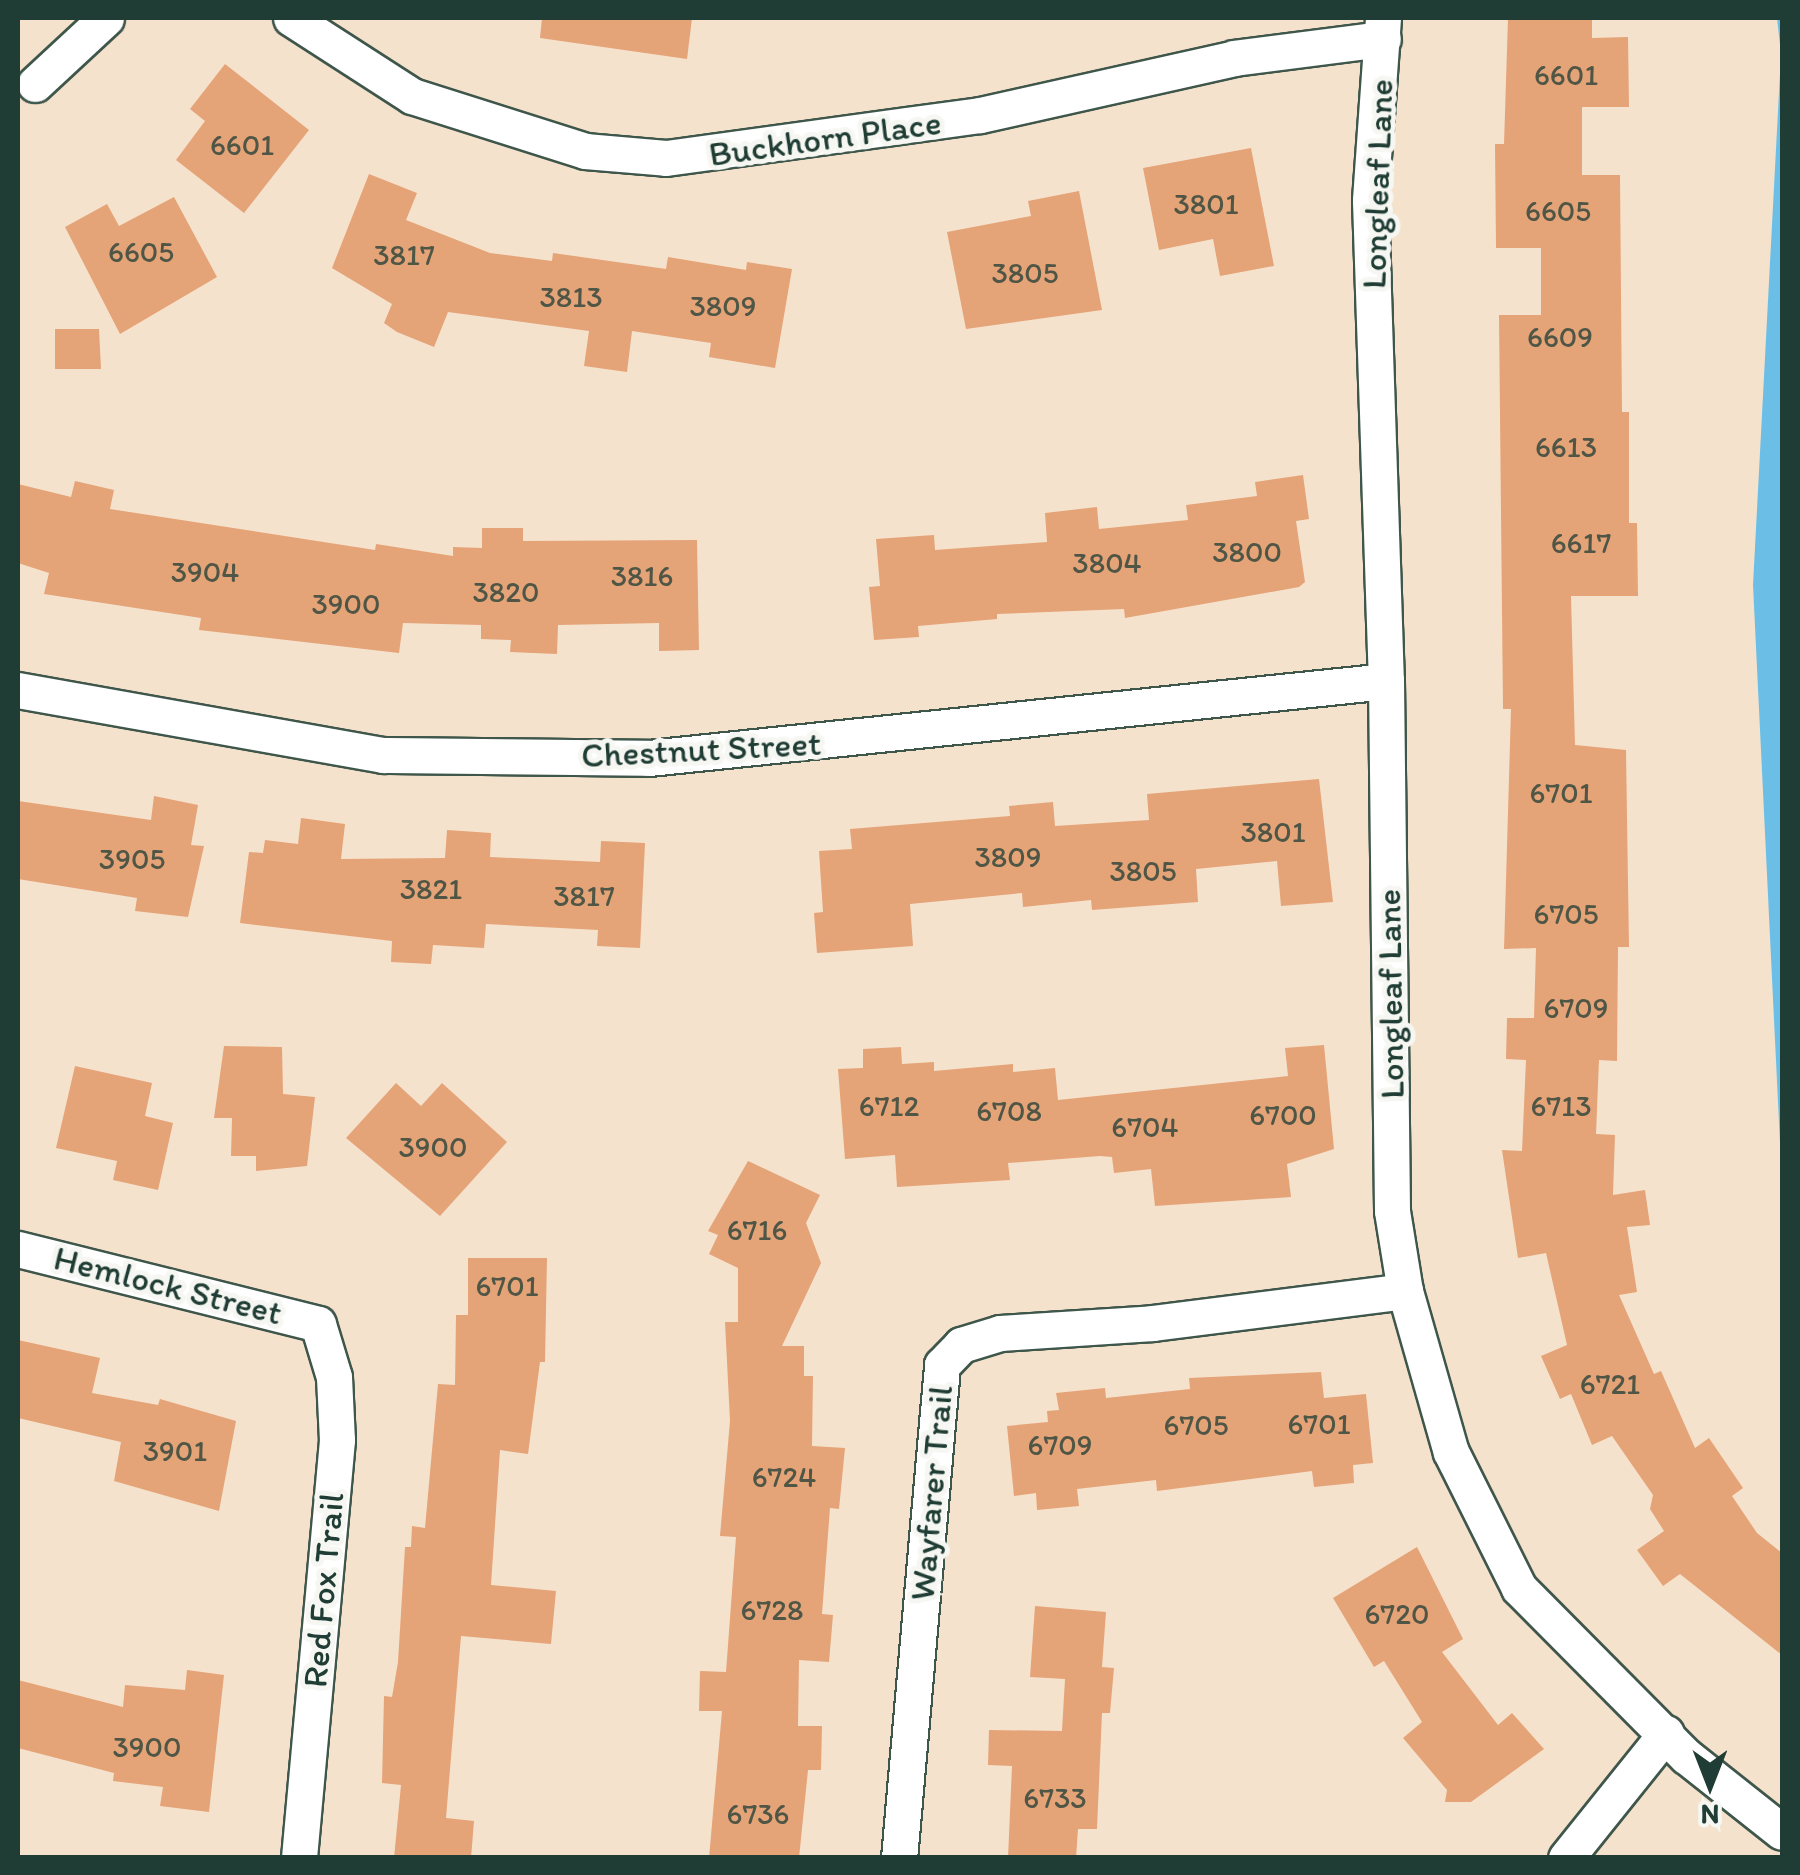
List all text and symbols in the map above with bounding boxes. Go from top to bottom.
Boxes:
house number: 6601 [1534,57,1598,93]
street label: Longleaf Lane [1352,78,1402,290]
street label: Buckhorn Place [706,101,944,175]
house number: 6601 [210,127,274,163]
house number: 3801 [1173,186,1239,222]
house number: 6605 [1525,193,1591,229]
house number: 6605 [108,234,174,270]
house number: 3817 [373,237,435,273]
house number: 3805 [991,255,1059,291]
house number: 3813 [539,279,603,315]
house number: 3809 [690,288,756,324]
house number: 6609 [1527,319,1593,355]
house number: 6613 [1535,429,1597,465]
house number: 6617 [1551,525,1611,561]
house number: 3800 [1212,534,1282,570]
house number: 3804 [1072,545,1142,581]
house number: 3904 [171,554,239,590]
house number: 3816 [611,558,673,594]
house number: 3820 [472,574,540,610]
house number: 3900 [312,586,380,622]
street label: Chestnut Street [581,722,821,776]
house number: 6701 [1529,775,1593,811]
house number: 3801 [1240,814,1306,850]
house number: 3809 [975,839,1041,875]
house number: 3905 [99,841,165,877]
house number: 3805 [1109,853,1177,889]
house number: 3821 [400,871,462,907]
house number: 3817 [553,878,615,914]
street label: Longleaf Lane [1367,888,1413,1100]
house number: 6705 [1534,896,1598,932]
house number: 6709 [1544,990,1608,1026]
house number: 6712 [859,1088,919,1124]
house number: 6713 [1530,1088,1592,1124]
house number: 6708 [976,1093,1042,1129]
house number: 6700 [1249,1097,1317,1133]
house number: 6704 [1111,1109,1179,1145]
house number: 3900 [399,1129,467,1165]
house number: 6716 [727,1212,787,1248]
street label: Hemlock Street [50,1236,286,1334]
house number: 6701 [475,1268,539,1304]
house number: 6721 [1580,1366,1640,1402]
street label: Wayfarer Trail [901,1385,961,1601]
house number: 6701 [1287,1406,1351,1442]
house number: 6705 [1164,1407,1228,1443]
house number: 6709 [1028,1427,1092,1463]
house number: 3901 [143,1433,207,1469]
house number: 6724 [752,1459,816,1495]
street label: Red Fox Trail [294,1492,352,1688]
house number: 6728 [741,1592,803,1628]
house number: 6720 [1364,1596,1430,1632]
house number: 3900 [113,1729,181,1765]
north arrow [1660,1735,1760,1835]
house number: 6733 [1023,1780,1087,1816]
house number: 6736 [727,1796,789,1832]
text: N [1701,1798,1719,1832]

